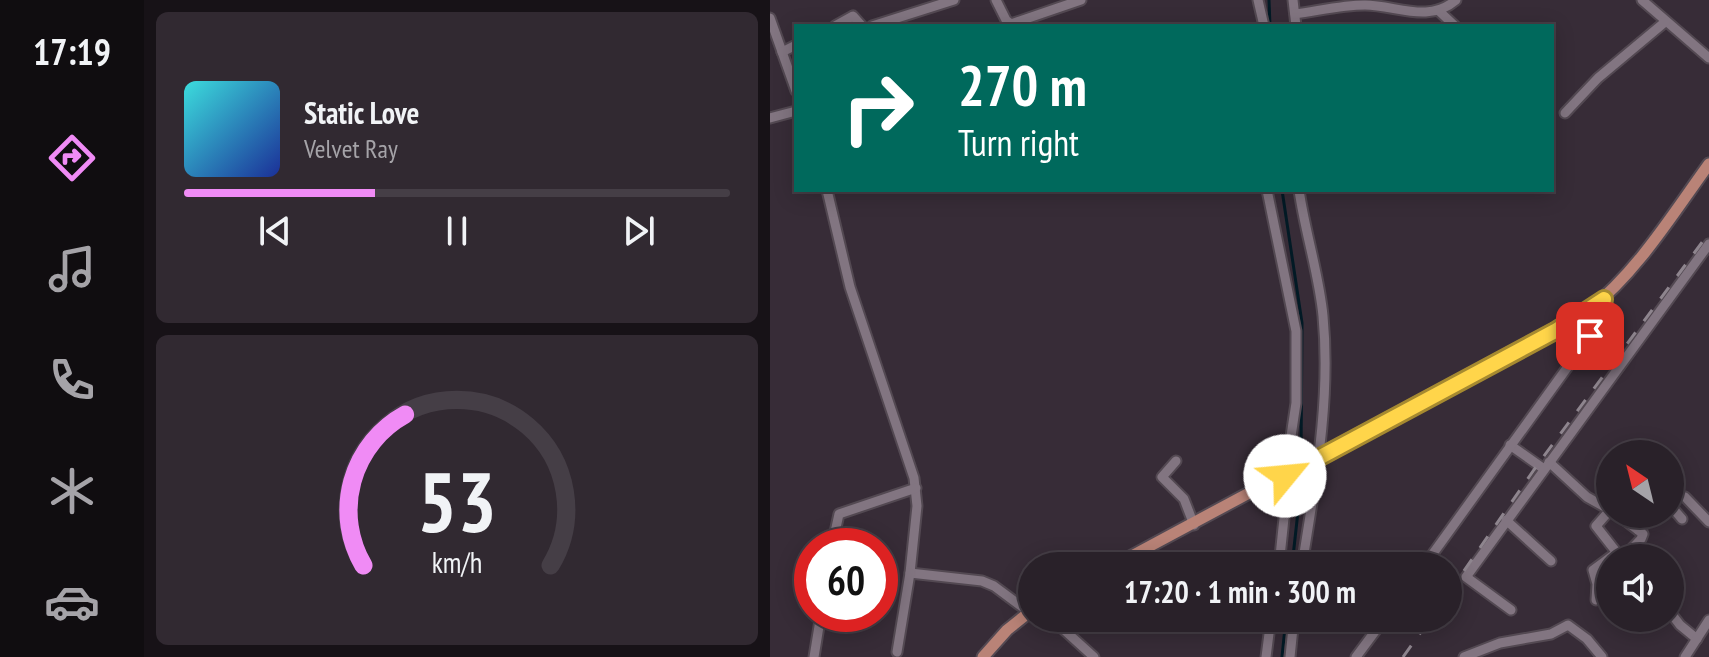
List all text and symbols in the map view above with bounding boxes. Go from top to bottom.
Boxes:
text: 17:19 [33,28,111,75]
text: 270 m [958,49,1087,121]
icon: right [826,56,930,160]
text: Static Love [304,93,419,132]
text: Turn right [958,119,1079,166]
icon: directions [44,130,100,186]
text: Velvet Ray [304,132,398,165]
icon: previous [253,209,297,253]
icon: pause [435,209,479,253]
icon: next [617,209,661,253]
icon: music [44,241,100,297]
pin [1556,302,1624,370]
icon: arrive [1568,314,1612,358]
icon: phone [44,352,100,408]
position arrow [1243,434,1327,518]
north arrow [1596,440,1684,528]
map controls [1596,440,1684,632]
text: 53 [417,446,497,554]
icon: climate [44,463,100,519]
speed limit sign: 60 [794,528,898,632]
text: km/h [432,544,482,581]
button: sound [1596,544,1684,632]
text: 17:20 · 1 min · 300 m [1124,572,1356,611]
icon: car [44,574,100,630]

